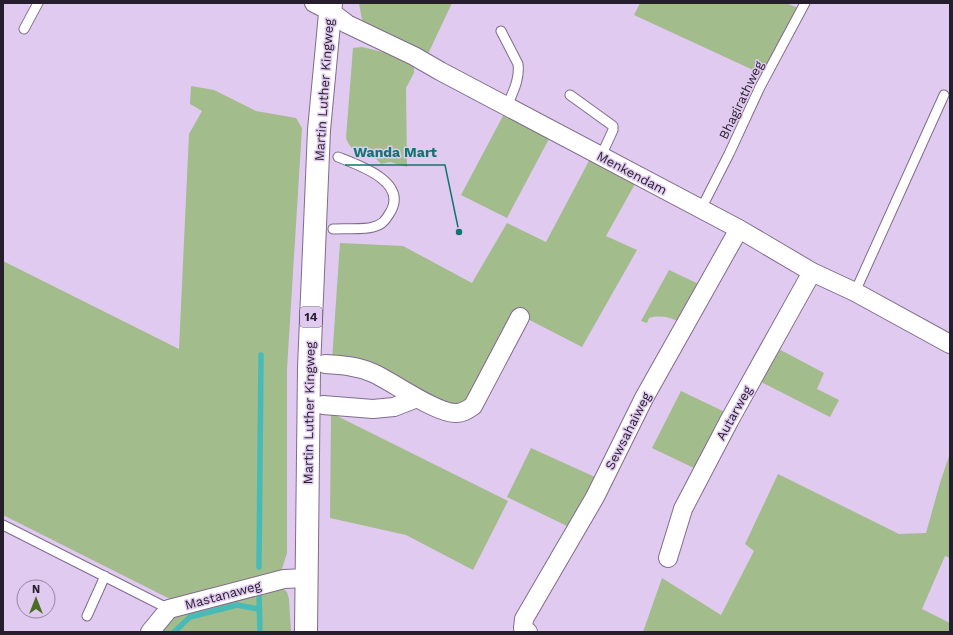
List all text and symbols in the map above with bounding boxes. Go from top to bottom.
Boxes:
street label: Martin Luther Kingweg [312,18,336,162]
street label: Bhagirathweg [716,58,766,141]
callout: Wanda Mart [345,139,445,165]
text: Wanda Mart [353,144,437,160]
street label: Menkendam [594,148,670,198]
road number: 14 [300,307,322,327]
street label: Martin Luther Kingweg [300,341,318,484]
street label: Autarweg [713,383,755,443]
street label: Sewsahaiweg [602,390,654,472]
street label: Mastanaweg [183,578,263,612]
north arrow [16,579,56,619]
text: N [32,583,40,596]

